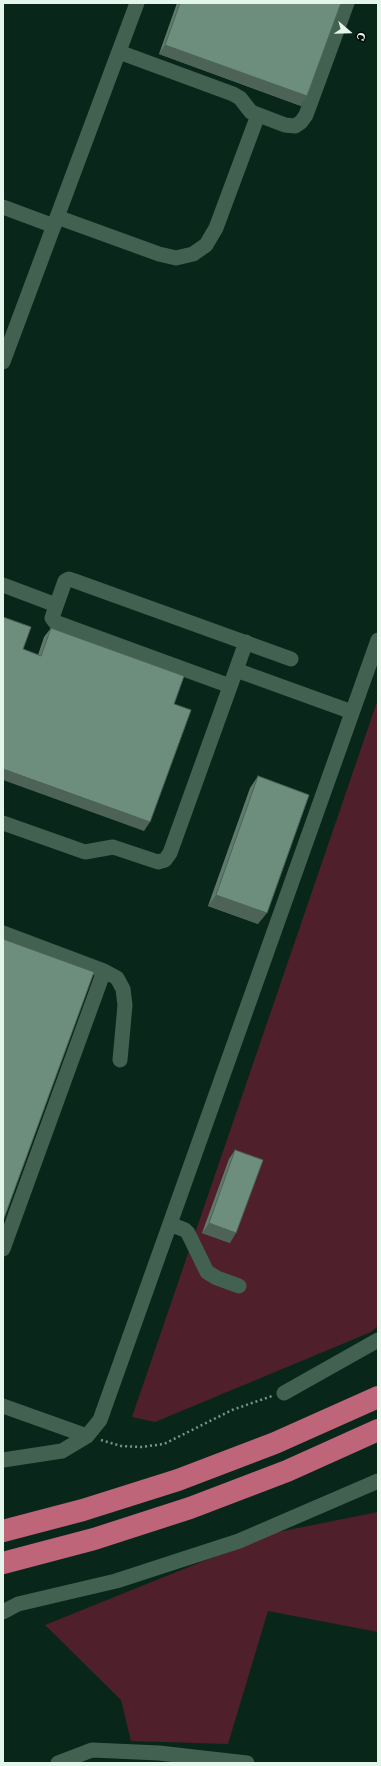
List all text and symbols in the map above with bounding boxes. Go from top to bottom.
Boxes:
north arrow [329,12,369,52]
text: С [353,30,368,42]

